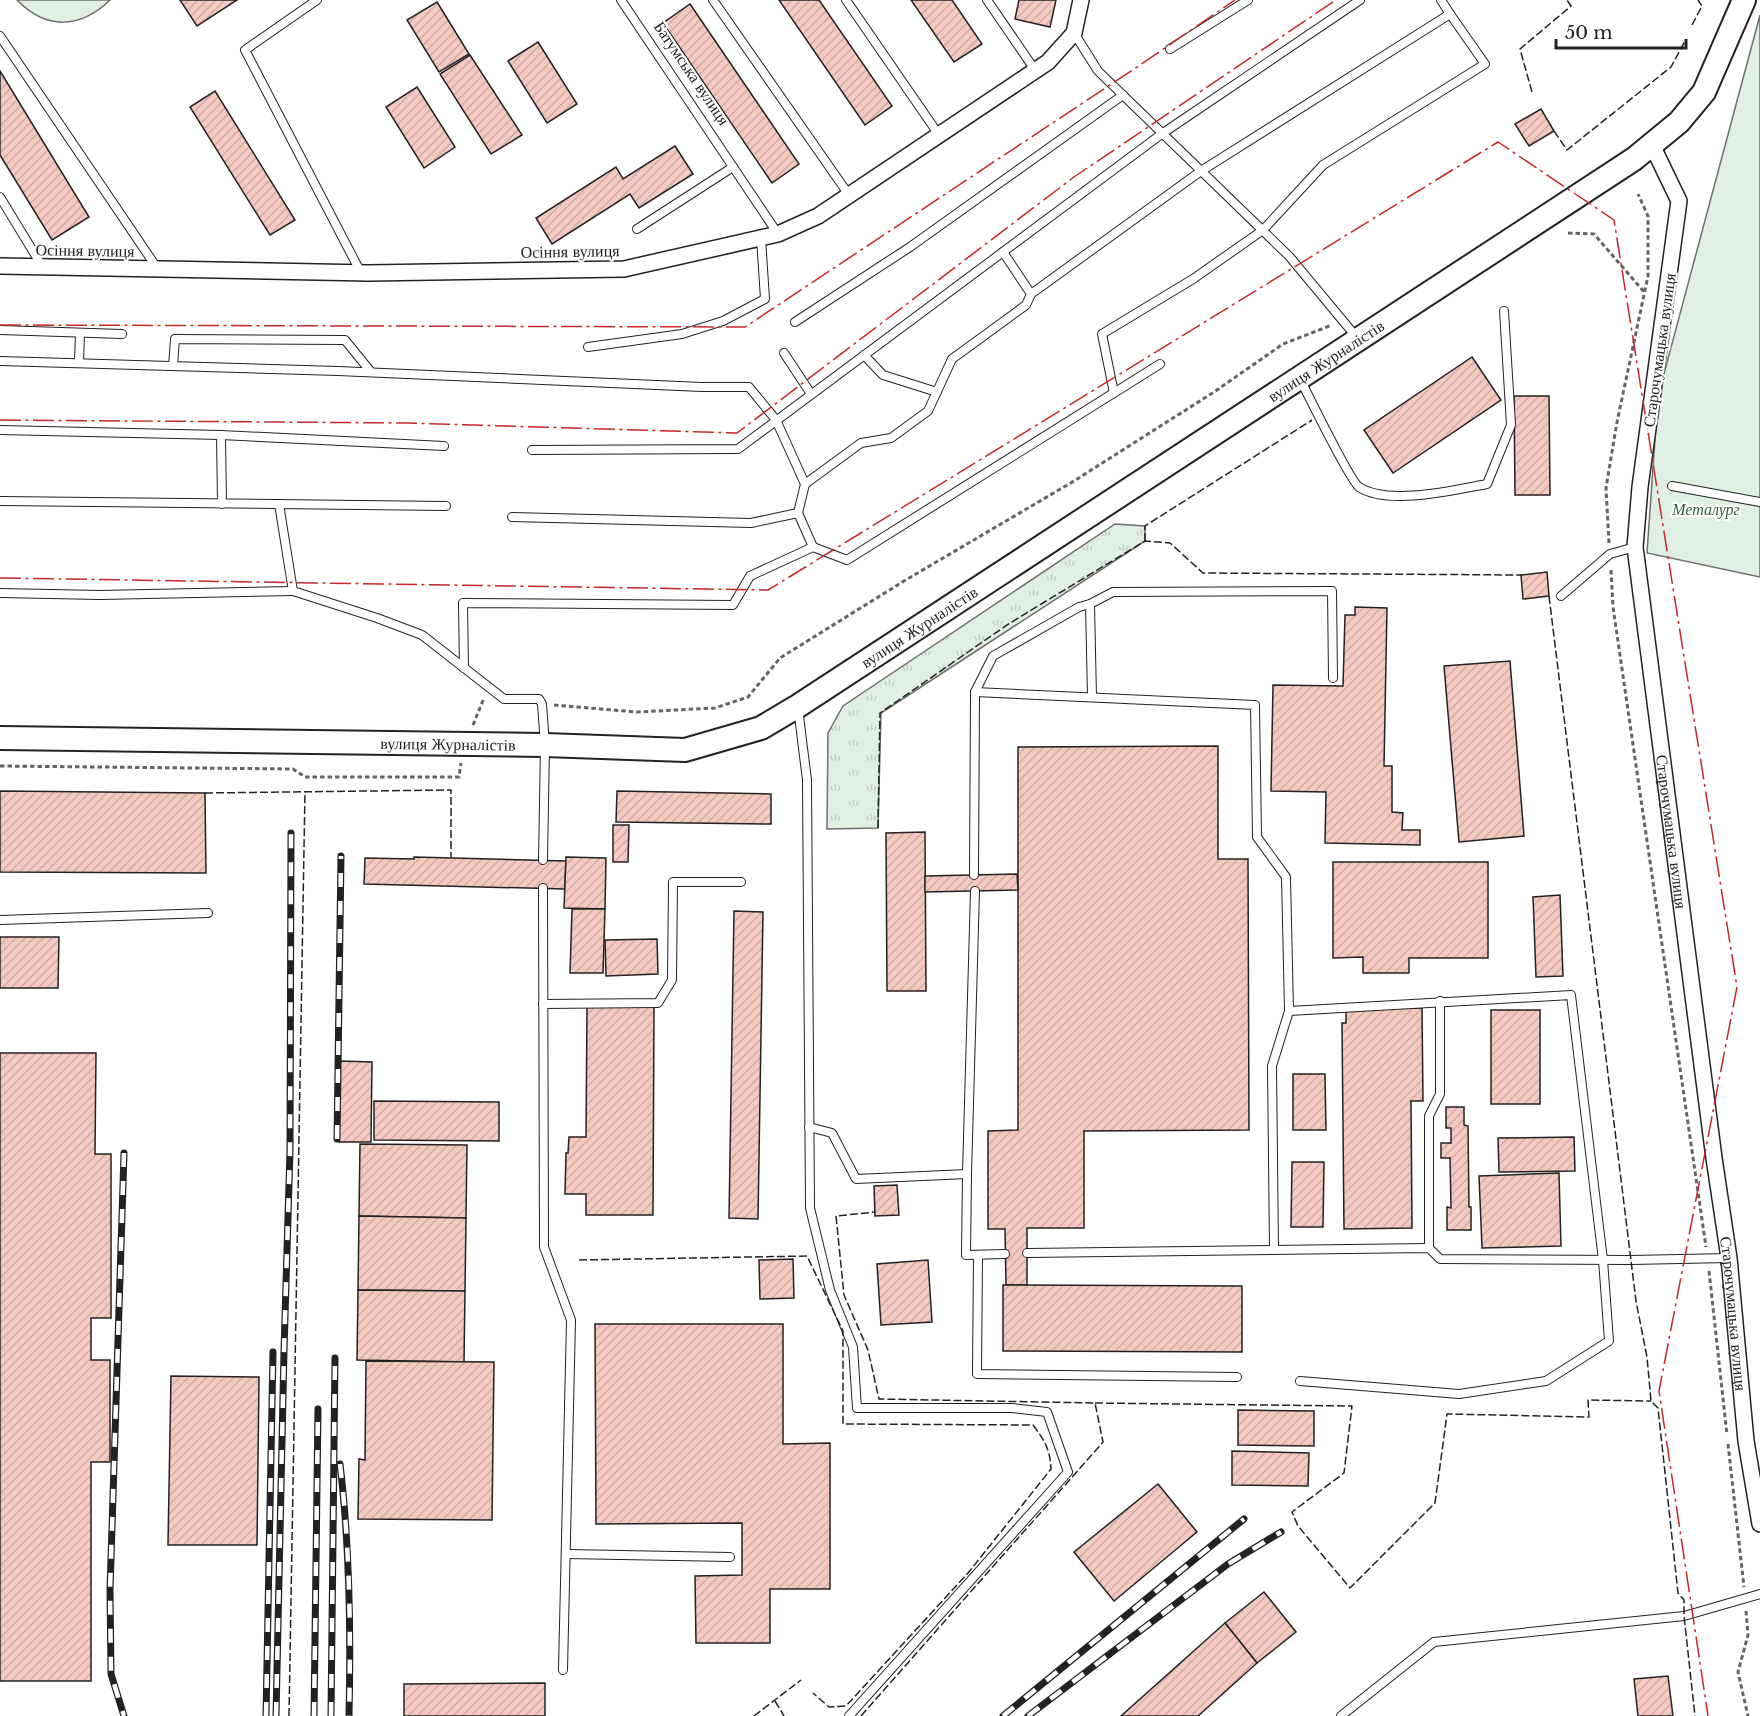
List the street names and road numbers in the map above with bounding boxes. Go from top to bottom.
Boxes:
street label: Батумська вулиця [650,17,734,129]
street label: Осіння вулиця [35,239,135,261]
street label: Осіння вулиця [520,240,620,262]
street label: Старочумацька вулиця [1638,271,1680,428]
street label: вулиця Журналістів [1264,315,1388,406]
street label: вулиця Журналістів [857,581,982,672]
street label: вулиця Журналістів [380,733,516,755]
street label: Старочумацька вулиця [1652,753,1692,910]
street label: Старочумацька вулиця [1716,1235,1751,1392]

